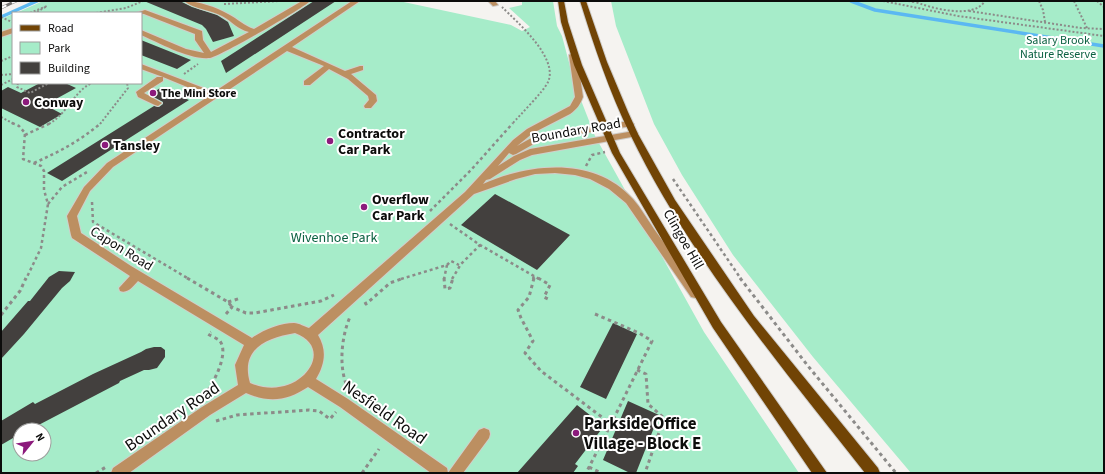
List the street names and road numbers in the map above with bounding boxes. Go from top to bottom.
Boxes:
street label: Boundary Road [530,113,622,149]
street label: Clingoe Hill [658,206,709,274]
street label: Capon Road [86,222,157,276]
street label: Nesfield Road [337,375,431,451]
street label: Boundary Road [120,376,225,458]

